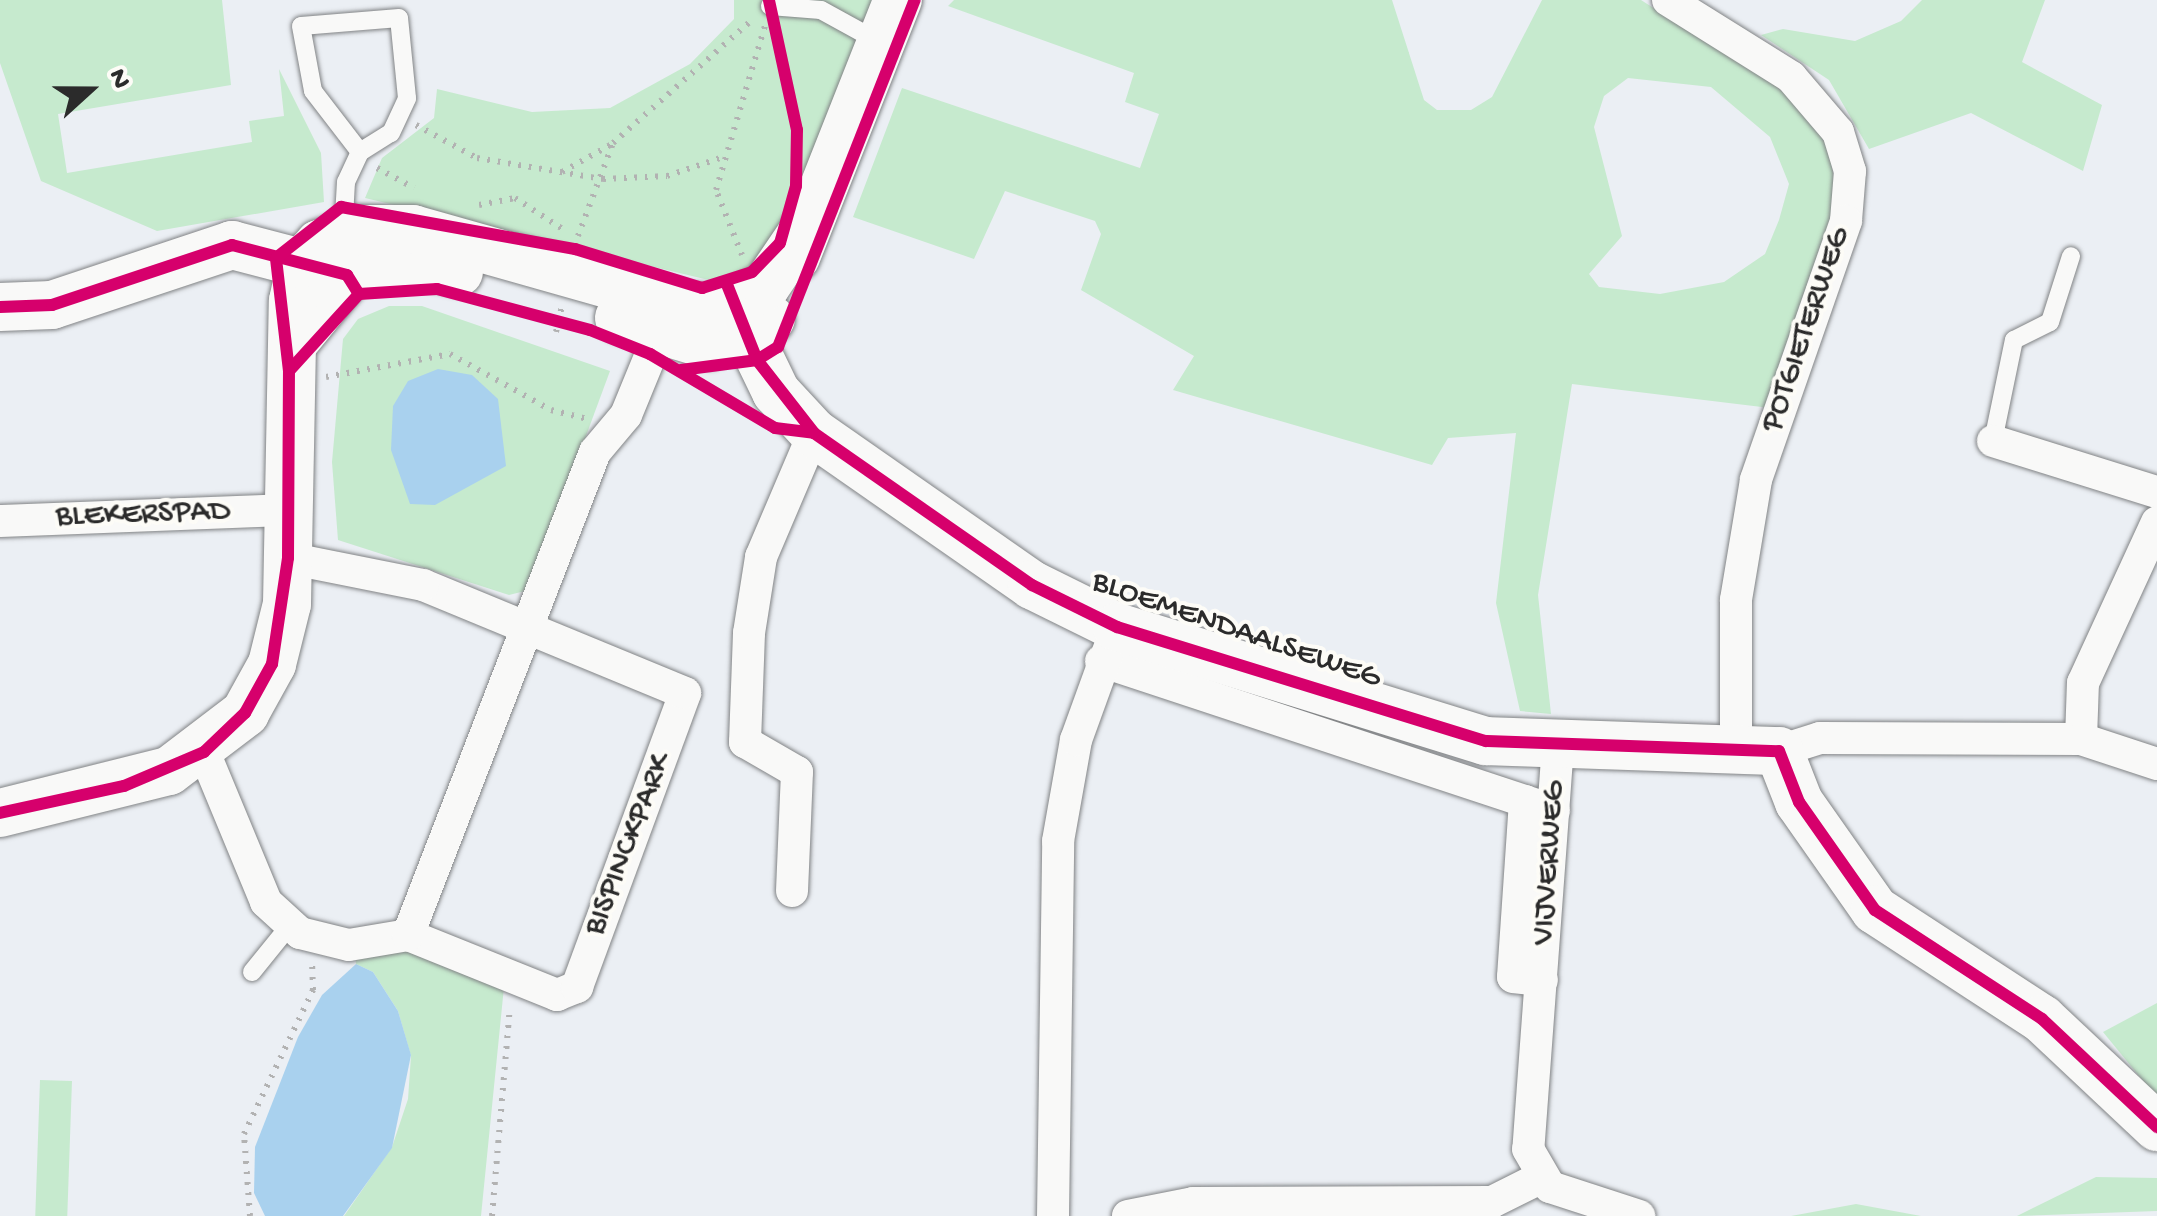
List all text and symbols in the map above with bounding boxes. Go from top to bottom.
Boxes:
north arrow [40,40,140,140]
text: N [100,65,137,94]
street label: POTGIETERWEG [1754,223,1860,437]
street label: BLEKERSPAD [55,493,231,537]
street label: BLOEMENDAALSEWEG [1087,564,1385,698]
street label: BISPINCKPARK [577,749,681,941]
street label: VIJVERWEG [1525,780,1575,946]

